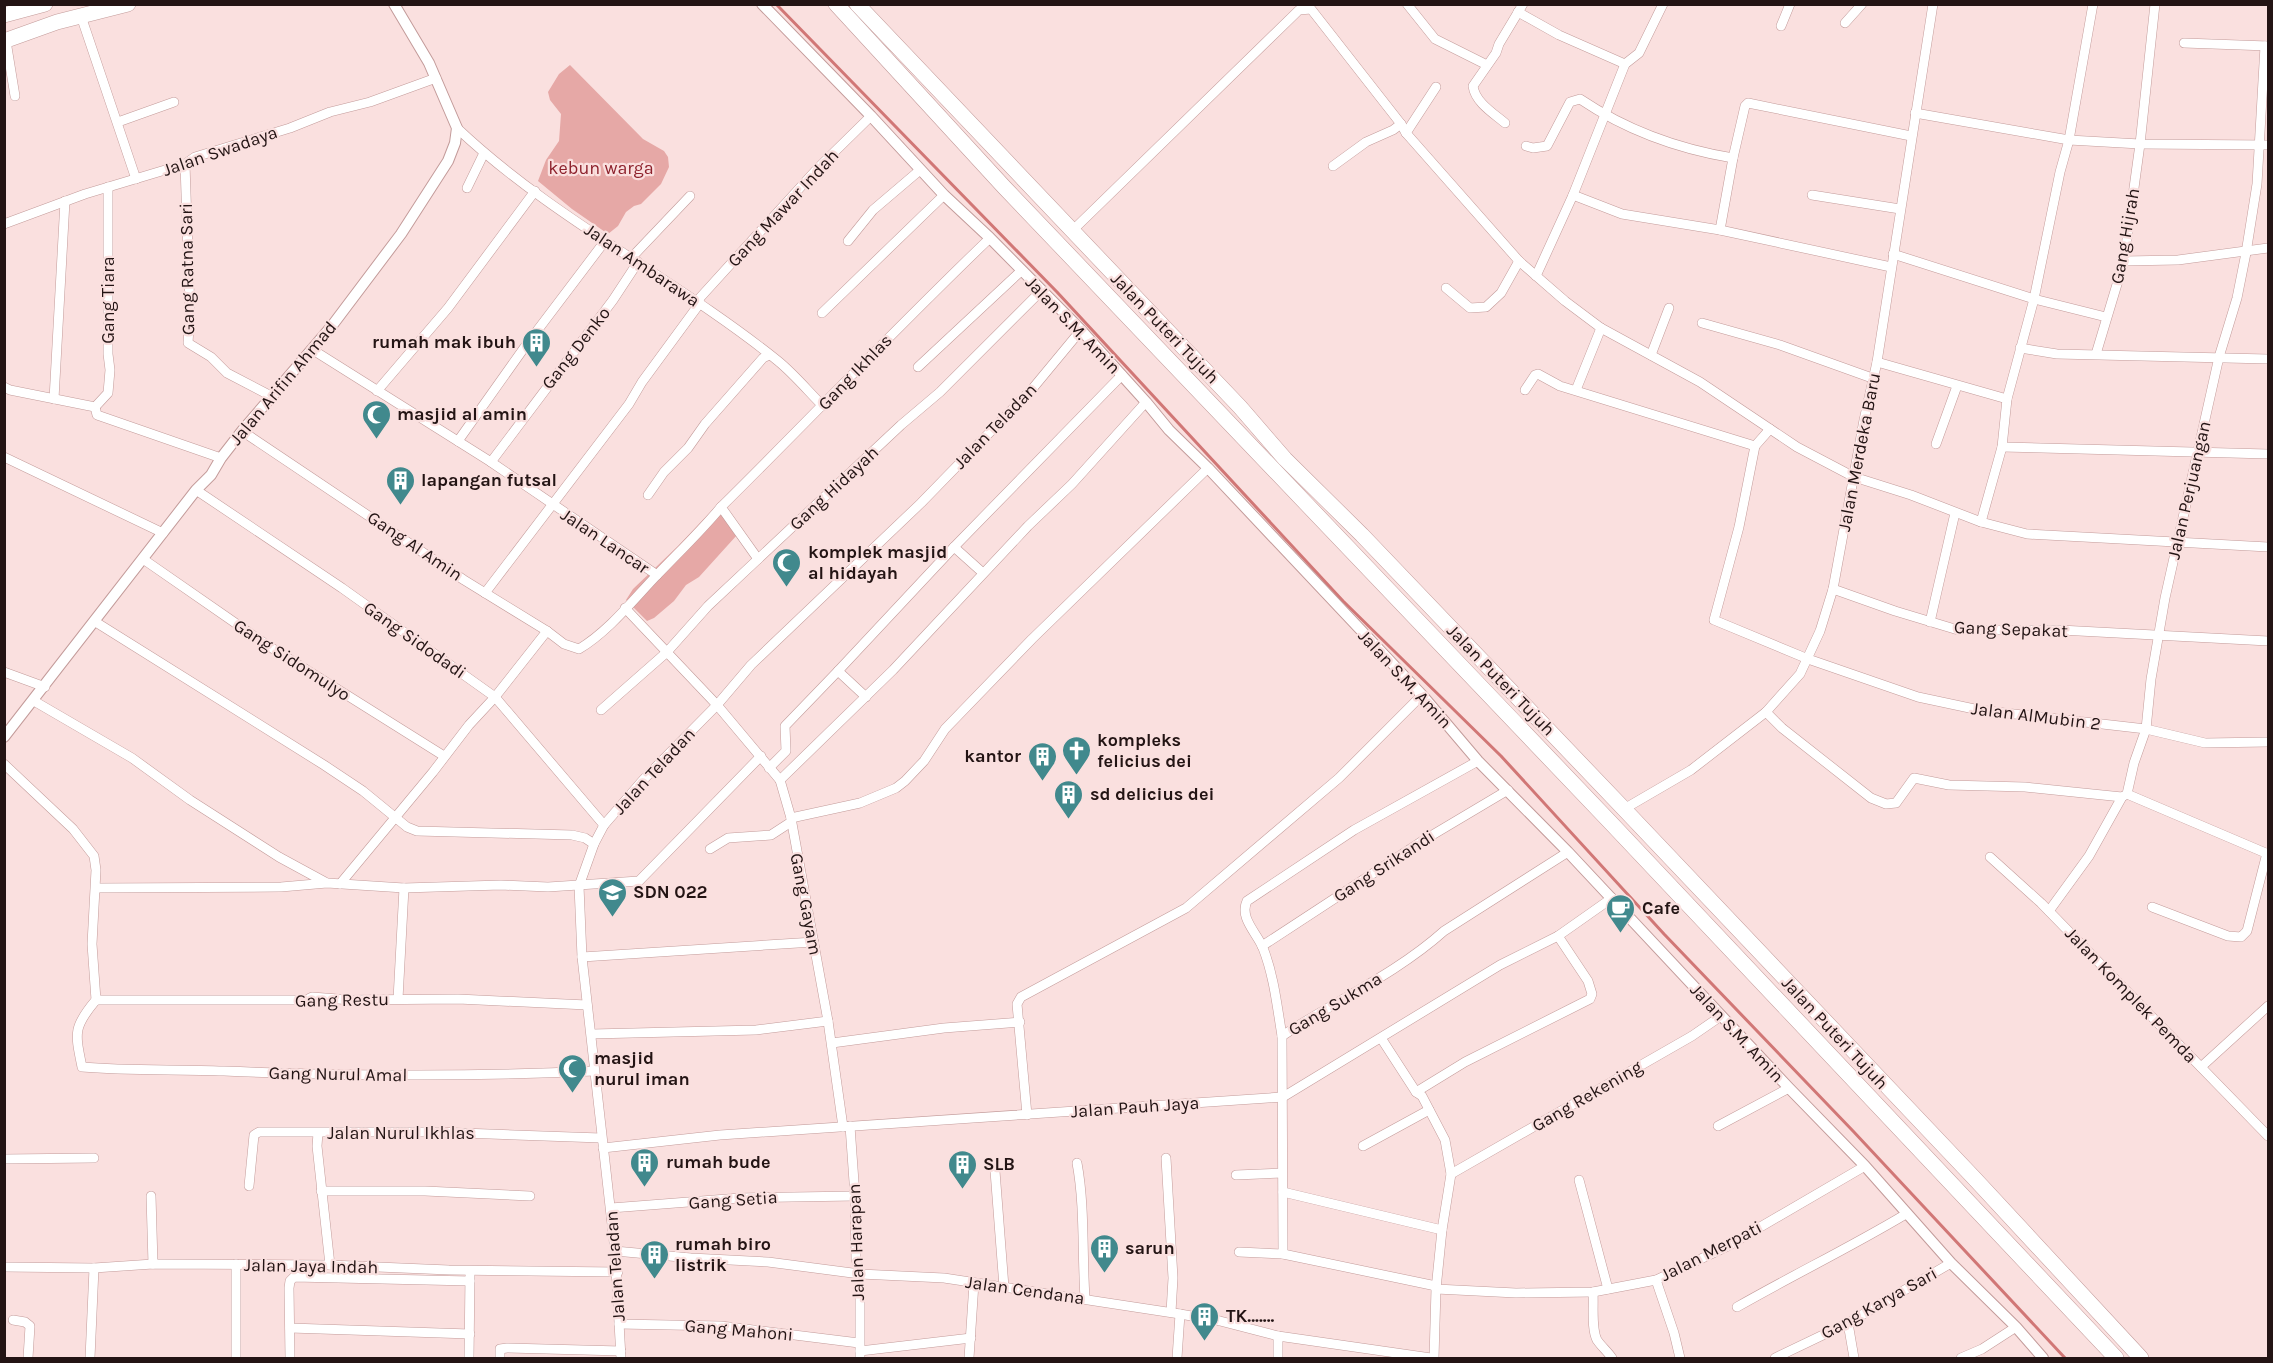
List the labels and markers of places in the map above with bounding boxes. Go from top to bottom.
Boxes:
building icon: rumah mak ibuh [521,326,553,368]
place label: rumah mak ibuh [372,331,516,353]
mosque icon: masjid al amin [360,398,392,440]
place label: masjid al amin [397,403,527,425]
building icon: lapangan futsal [384,464,416,506]
place label: lapangan futsal [421,469,557,491]
place label: komplek masjid al hidayah [808,541,947,584]
mosque icon: komplek masjid al hidayah [771,546,803,588]
place label: kompleks felicius dei [1097,729,1192,772]
church icon: kompleks felicius dei [1060,734,1092,776]
building icon: kantor [1026,740,1058,782]
place label: kantor [964,745,1021,767]
building icon: sd delicius dei [1053,778,1085,820]
place label: sd delicius dei [1090,783,1214,805]
school or university icon: SDN 022 [596,876,628,918]
place label: SDN 022 [633,881,707,903]
cafe icon: Cafe [1605,892,1637,934]
place label: Cafe [1642,897,1680,919]
place label: masjid nurul iman [594,1047,690,1090]
mosque icon: masjid nurul iman [557,1052,589,1094]
building icon: rumah bude [629,1146,661,1188]
building icon: SLB [946,1148,978,1190]
place label: rumah bude [666,1151,771,1173]
place label: SLB [983,1153,1015,1175]
building icon: sarun [1088,1232,1120,1274]
place label: rumah biro listrik [675,1233,771,1276]
place label: sarun [1125,1237,1175,1259]
building icon: rumah biro listrik [638,1238,670,1280]
building icon: TK....... [1189,1300,1221,1342]
place label: TK....... [1226,1305,1275,1327]

